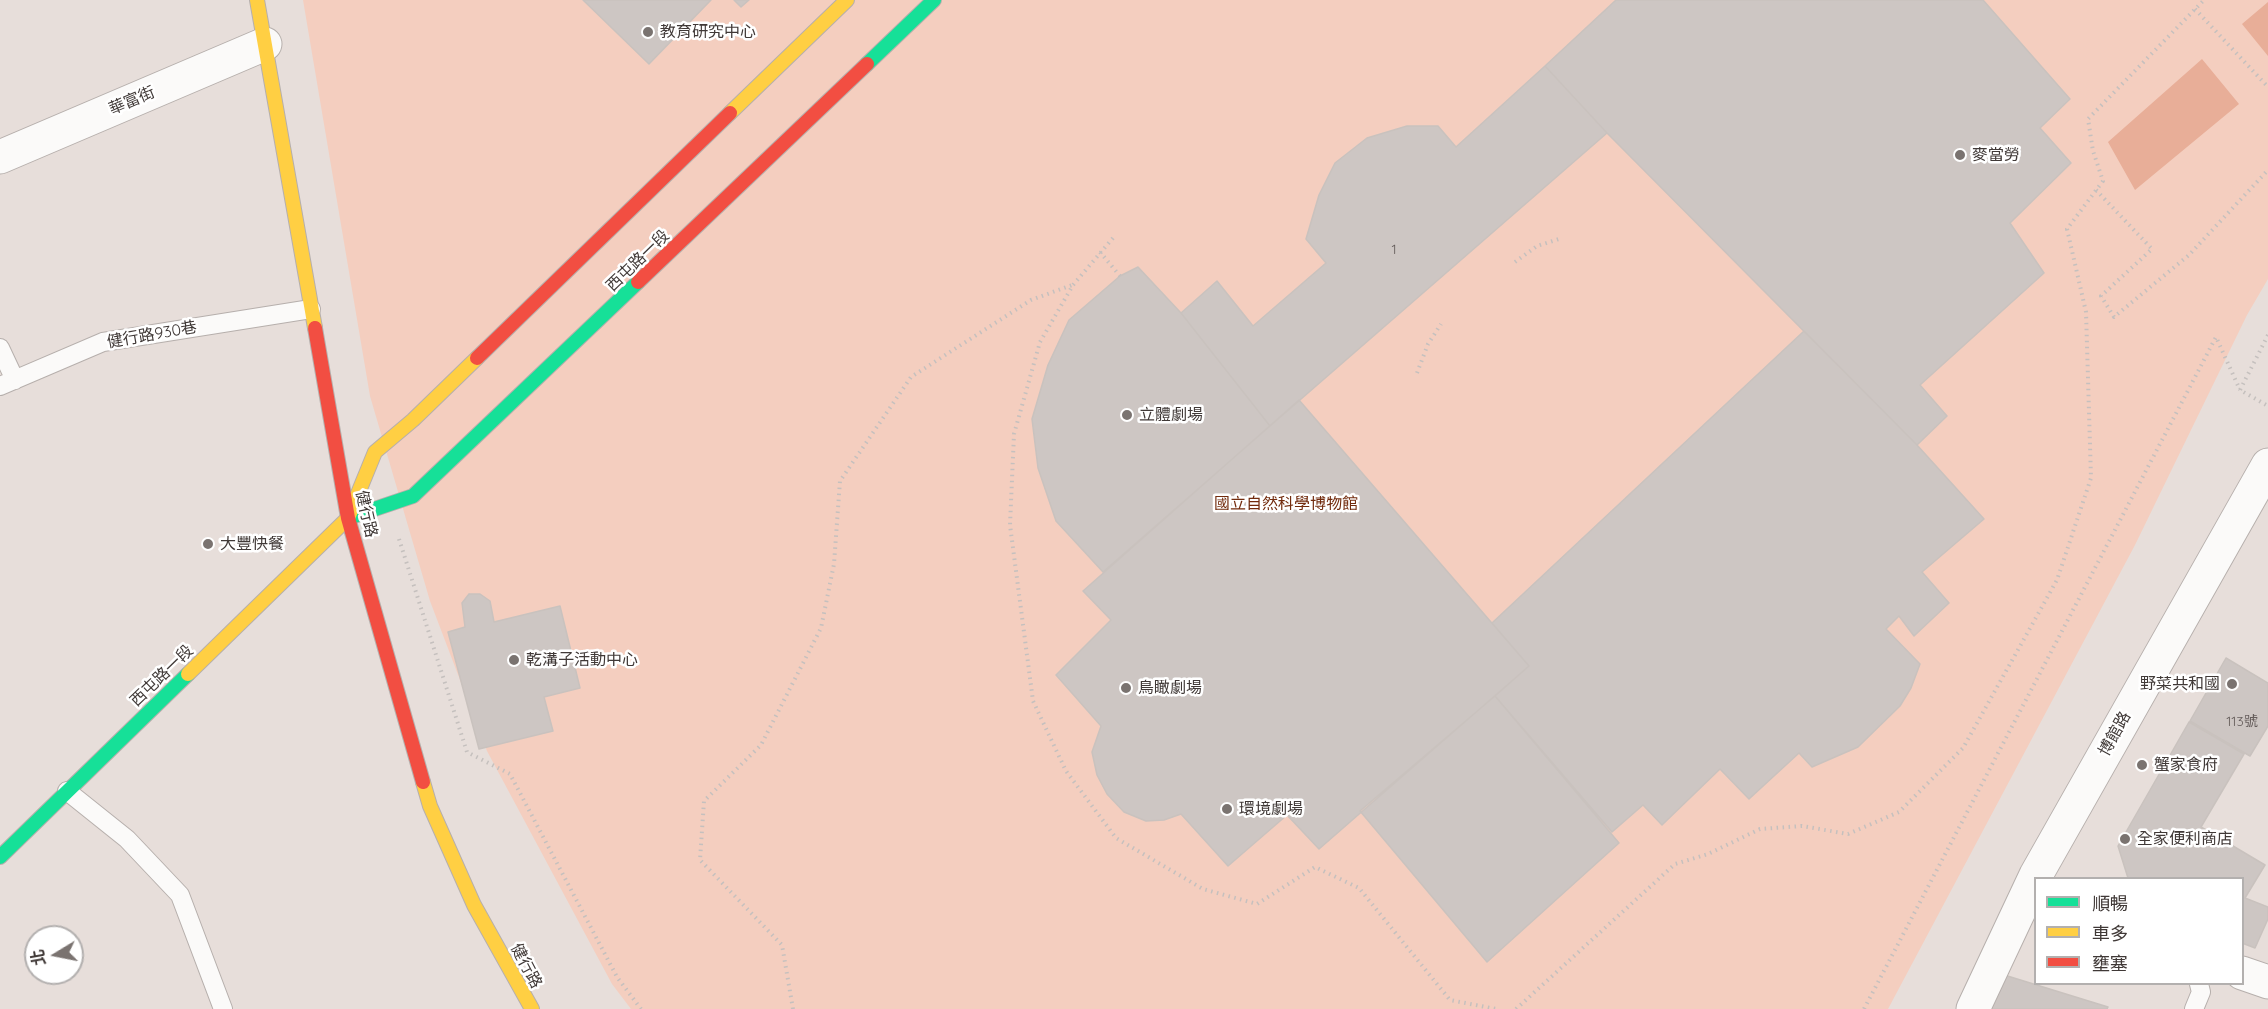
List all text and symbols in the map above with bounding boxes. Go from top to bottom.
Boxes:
place label: 教育研究中心 [660,22,756,42]
marker: 教育研究中心 [641,25,655,39]
street label: 華富街 [106,83,158,119]
place label: 麥當勞 [1972,145,2020,165]
marker: 麥當勞 [1953,148,1967,162]
street label: 西屯路一段 [603,226,673,296]
house number: 1 [1391,242,1397,258]
street label: 健行路930巷 [106,318,198,352]
place label: 立體劇場 [1139,405,1203,425]
marker: 立體劇場 [1120,408,1134,422]
street label: 健行路 [351,488,381,540]
park label: 國立自然科學博物館 [1214,494,1358,514]
place label: 大豐快餐 [220,534,284,554]
marker: 大豐快餐 [201,537,215,551]
street label: 西屯路一段 [127,641,197,711]
place label: 乾溝子活動中心 [526,650,638,670]
marker: 乾溝子活動中心 [507,653,521,667]
place label: 野菜共和國 [2140,674,2220,694]
marker: 野菜共和國 [2225,677,2239,691]
place label: 鳥瞰劇場 [1138,678,1202,698]
marker: 鳥瞰劇場 [1119,681,1133,695]
street label: 博館路 [2095,708,2135,760]
house number: 113號 [2226,714,2258,730]
place label: 蟹家食府 [2154,755,2218,775]
marker: 蟹家食府 [2135,758,2149,772]
place label: 環境劇場 [1239,799,1303,819]
marker: 環境劇場 [1220,802,1234,816]
place label: 全家便利商店 [2137,829,2233,849]
marker: 全家便利商店 [2118,832,2132,846]
legend [2034,877,2244,985]
text: 順暢 [2092,892,2128,915]
text: 車多 [2092,922,2128,945]
north arrow [24,925,84,985]
street label: 健行路 [506,940,546,992]
text: 北 [27,948,49,967]
text: 壅塞 [2092,952,2128,975]

